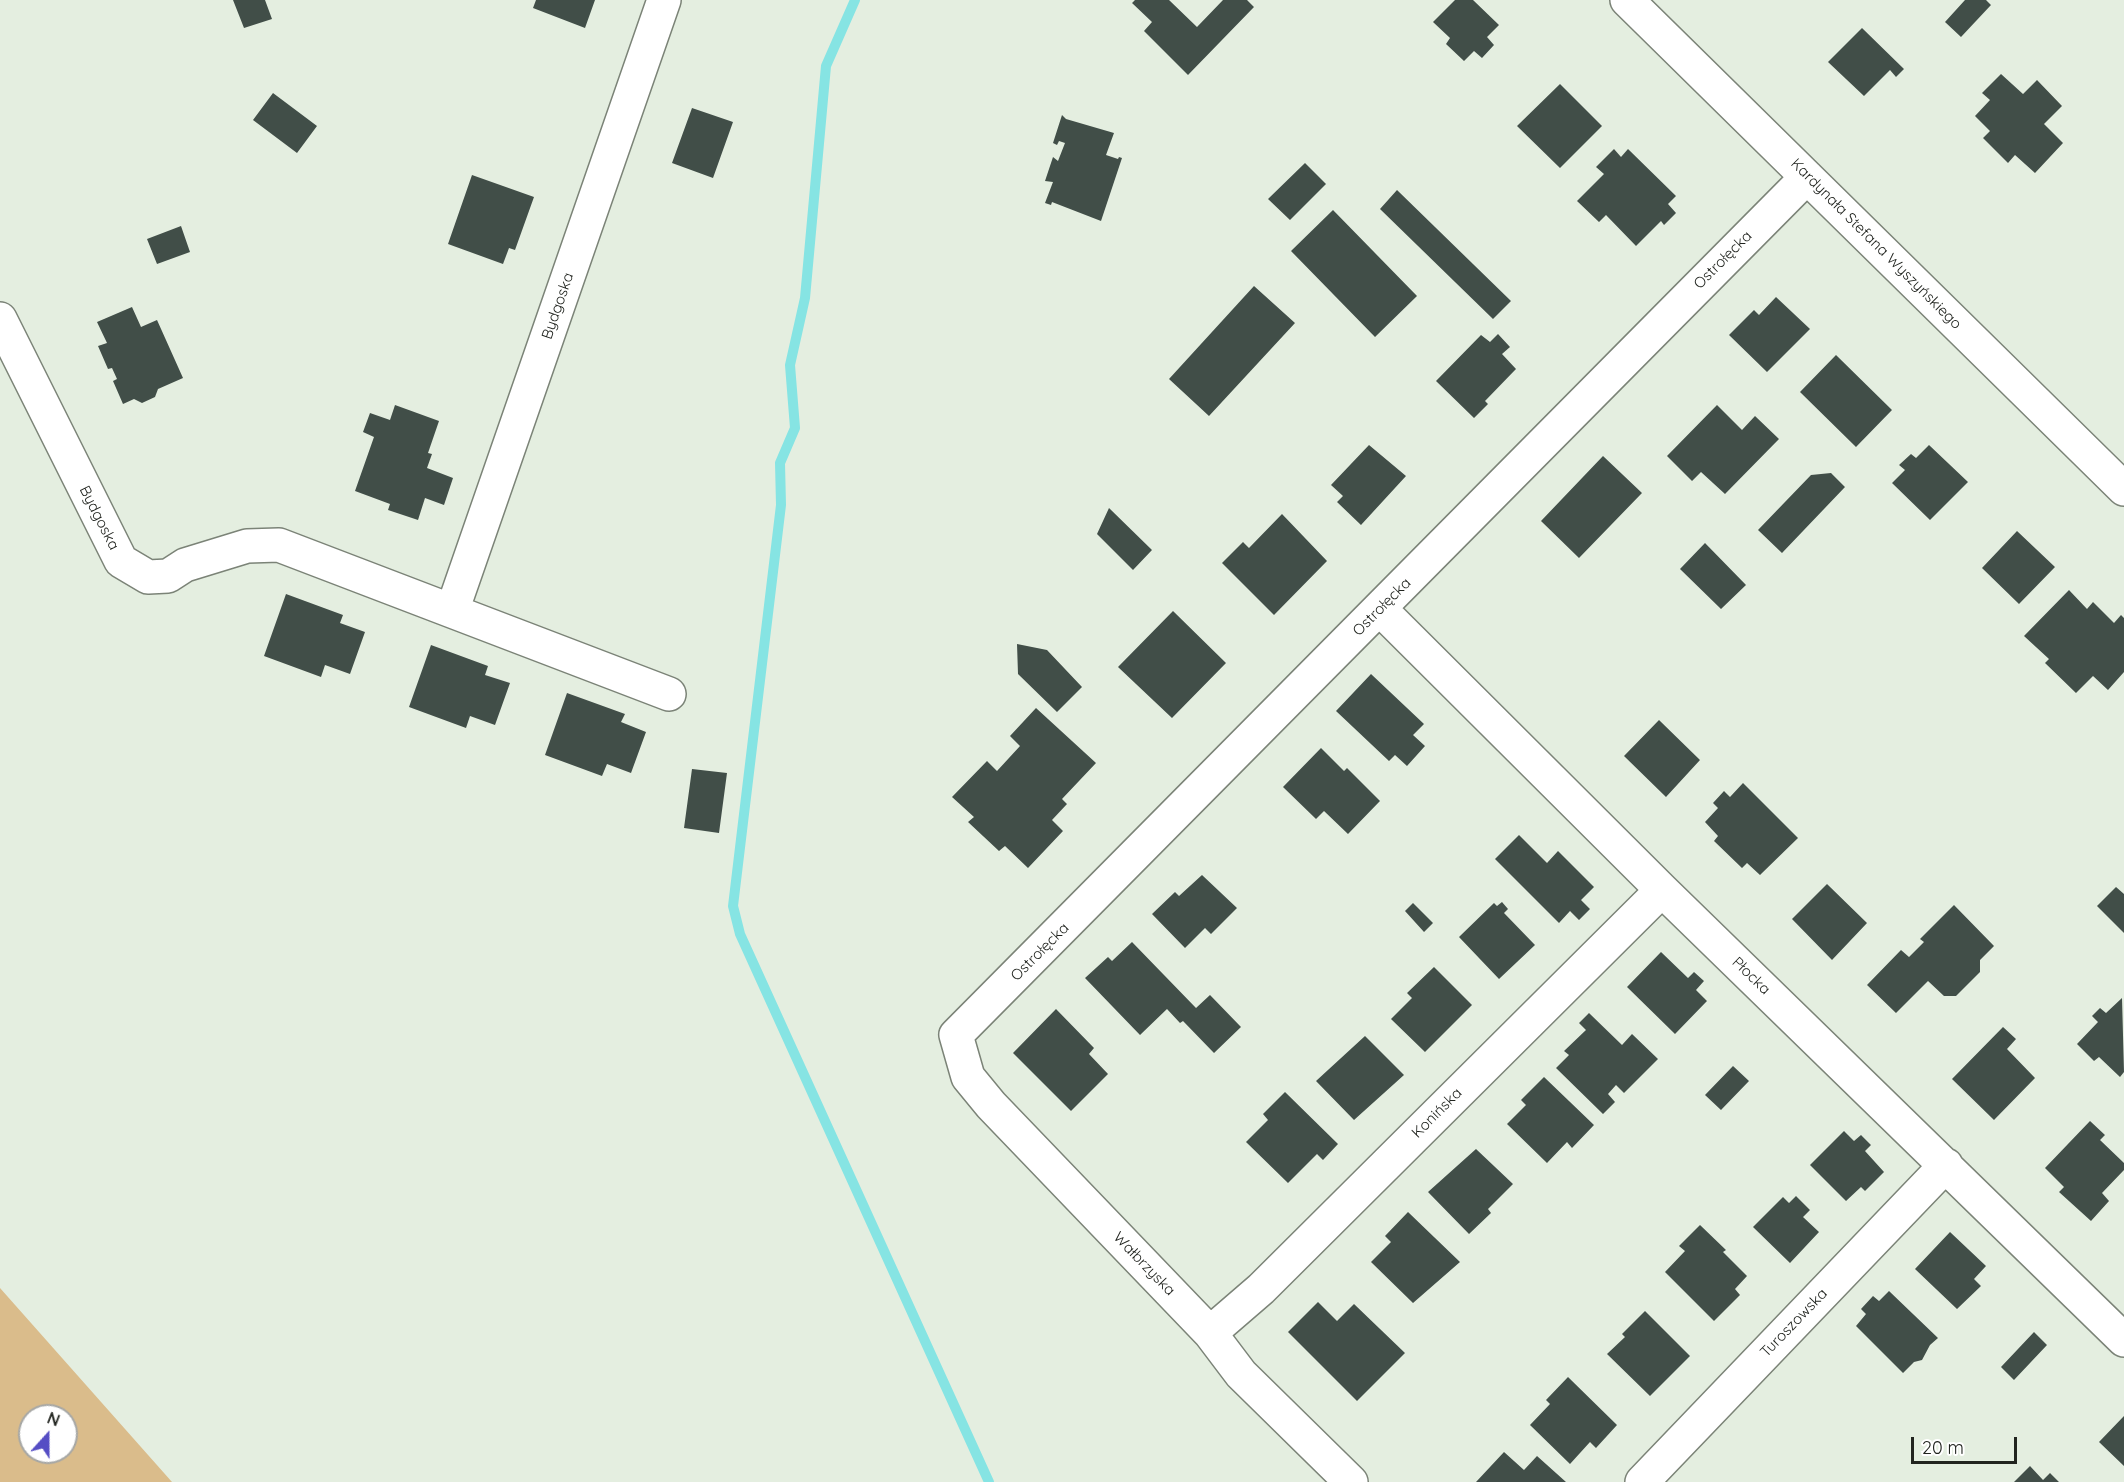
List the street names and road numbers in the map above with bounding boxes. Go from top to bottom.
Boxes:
street label: Kardynała Stefana Wyszyńskiego [1787,155,1965,333]
street label: Ostrołęcka [1690,227,1756,293]
street label: Bydgoska [538,270,578,342]
street label: Bydgoska [75,483,123,553]
street label: Ostrołęcka [1349,574,1415,640]
street label: Ostrołęcka [1007,919,1073,985]
street label: Płocka [1728,953,1774,999]
street label: Konińska [1408,1084,1466,1142]
street label: Wałbrzyska [1109,1228,1179,1300]
street label: Turoszowska [1757,1285,1831,1361]

